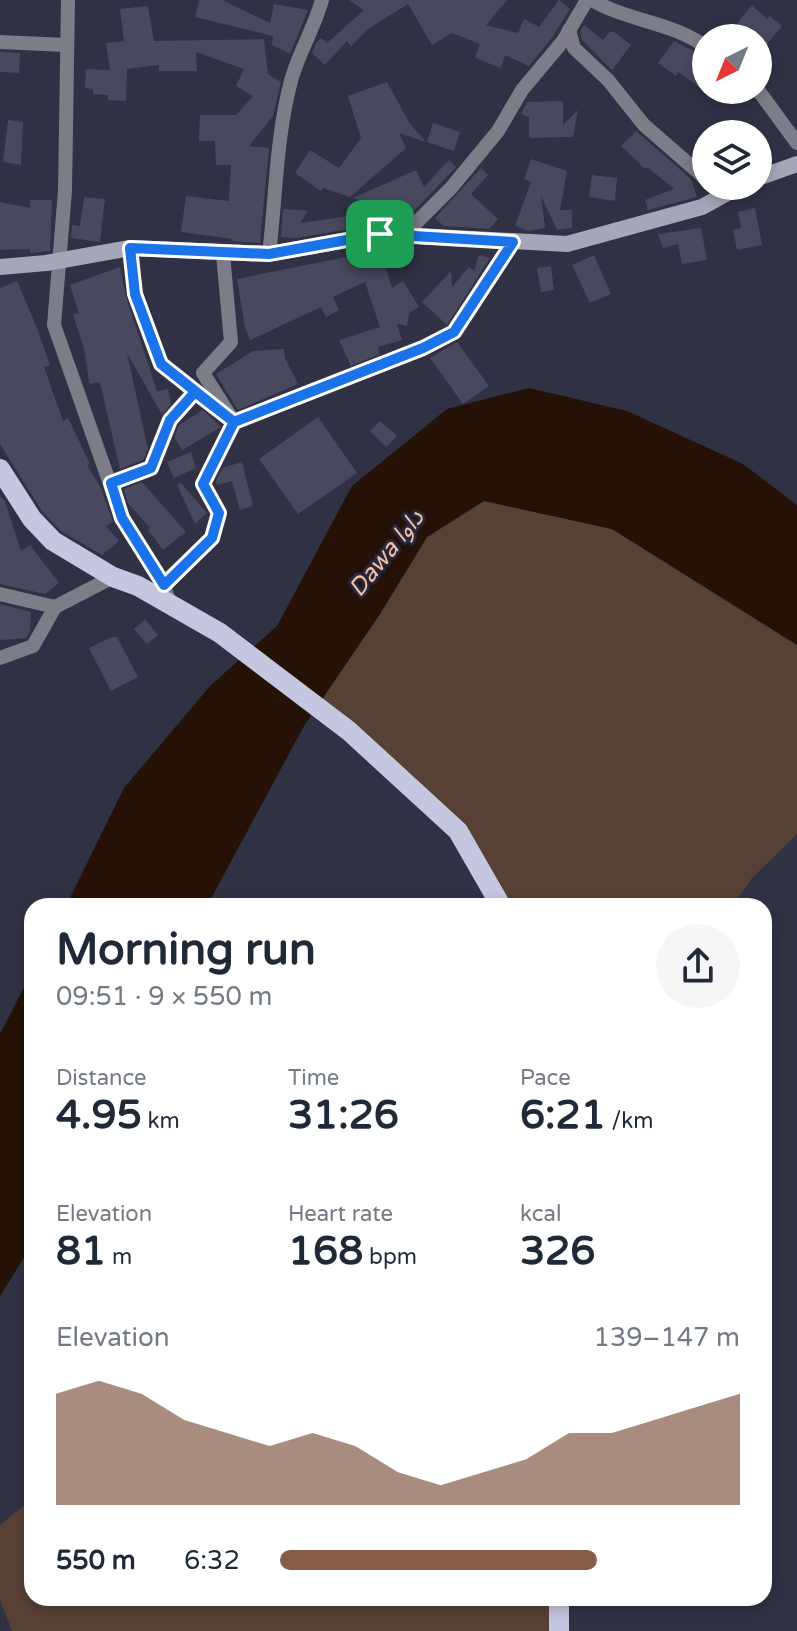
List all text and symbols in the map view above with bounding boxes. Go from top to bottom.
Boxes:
north arrow [692,24,772,104]
map controls [692,24,772,200]
button: layers [692,120,772,200]
pin [346,200,414,268]
icon: arrive [358,212,402,256]
water label: Dawa داوا [343,504,430,603]
text: Morning run [56,924,316,977]
button: share [656,924,740,1008]
text: 09:51 · 9 × 550 m [56,981,272,1012]
text: Distance [56,1065,147,1091]
text: Time [288,1065,339,1091]
text: Pace [520,1065,571,1091]
text: 4.95 [56,1091,142,1139]
text: 31:26 [288,1091,399,1139]
text: 6:21 [520,1091,606,1139]
text: km [142,1108,180,1134]
text: /km [606,1108,653,1134]
text: Elevation [56,1201,152,1227]
text: Heart rate [288,1201,393,1227]
text: kcal [520,1201,561,1227]
text: 81 [56,1227,106,1275]
text: 168 [288,1227,363,1275]
text: 326 [520,1227,595,1275]
text: m [106,1244,132,1270]
text: bpm [363,1244,417,1270]
text: Elevation [56,1322,170,1353]
text: 139–147 m [594,1322,740,1353]
text: 550 m [56,1545,136,1576]
text: 6:32 [184,1545,240,1576]

